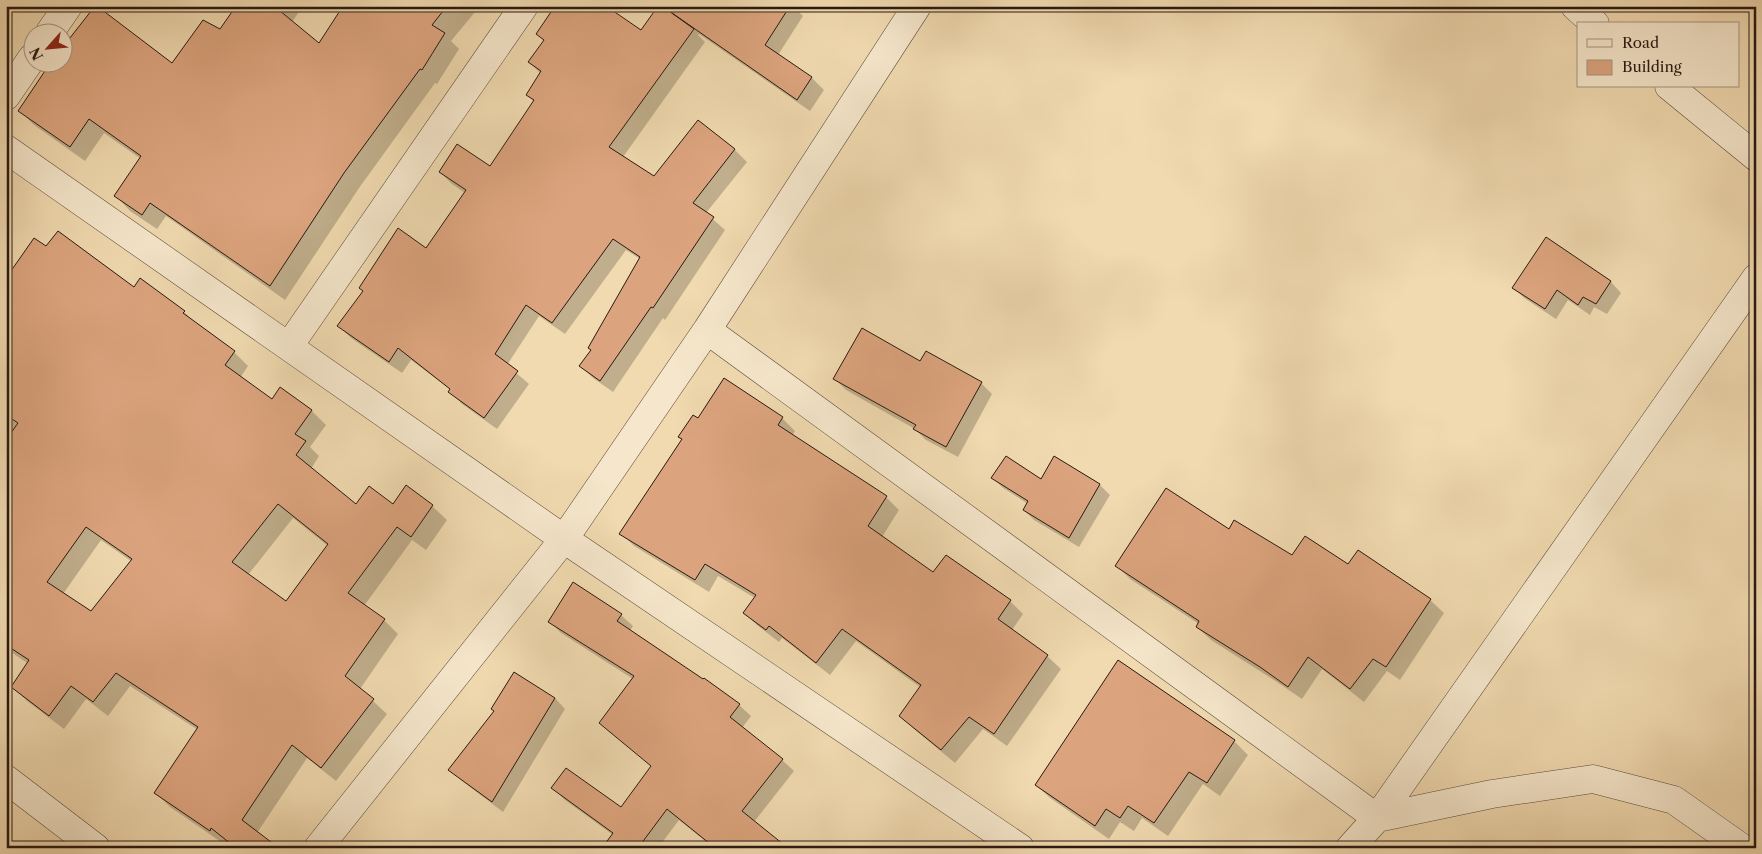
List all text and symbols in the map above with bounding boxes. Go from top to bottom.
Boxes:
north arrow [22,22,72,72]
legend [1577,22,1740,88]
text: Road [1622,33,1659,52]
text: N [26,44,47,63]
text: Building [1622,57,1682,76]

